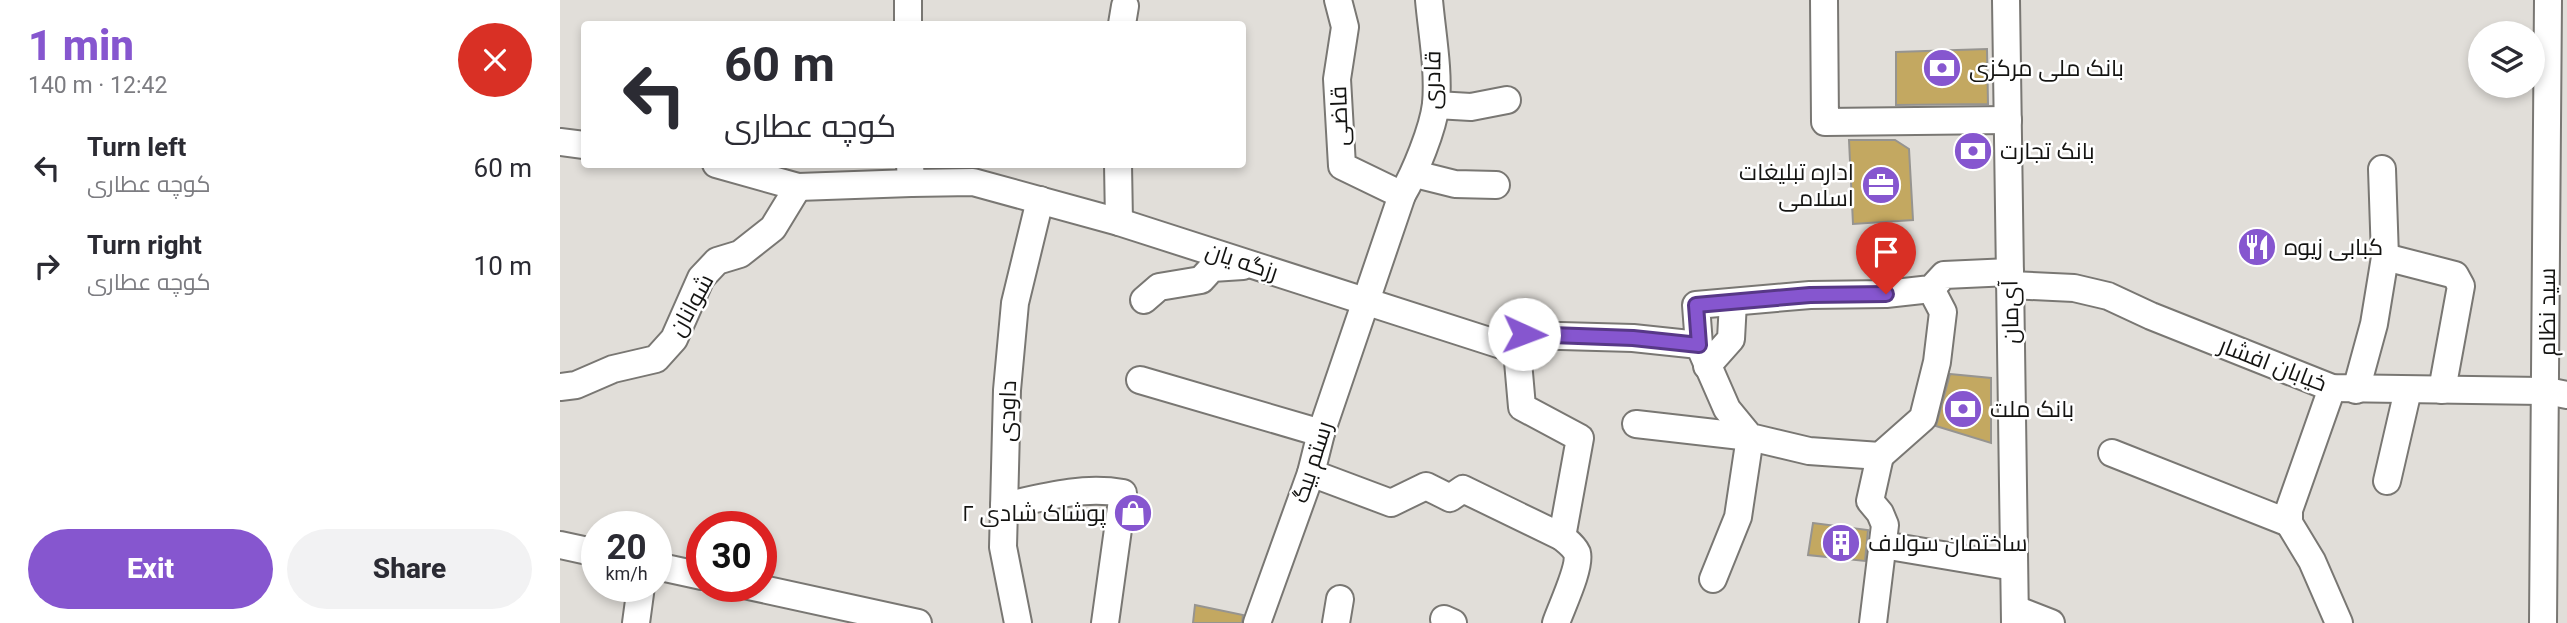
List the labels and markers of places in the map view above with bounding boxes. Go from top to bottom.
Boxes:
bank icon: بانک ملی مرکزی [1921,47,1963,89]
place label: بانک ملی مرکزی [1969,55,2124,82]
bank icon: بانک تجارت [1952,130,1994,172]
place label: بانک تجارت [2000,138,2095,165]
place label: اداره تبلیغات اسلامی [1739,159,1854,212]
office icon: اداره تبلیغات اسلامی [1860,164,1902,206]
pin [1856,222,1916,294]
restaurant icon: کبابى زیوه [2236,226,2278,268]
place label: کبابى زیوه [2284,234,2383,261]
bank icon: بانک ملت [1942,388,1984,430]
place label: بانک ملت [1990,396,2074,423]
shop icon: پوشاک شادی ۲ [1112,492,1154,534]
place label: پوشاک شادی ۲ [962,500,1106,528]
building icon: ساختمان سولاف [1820,522,1862,564]
place label: ساختمان سولاف [1868,530,2028,557]

